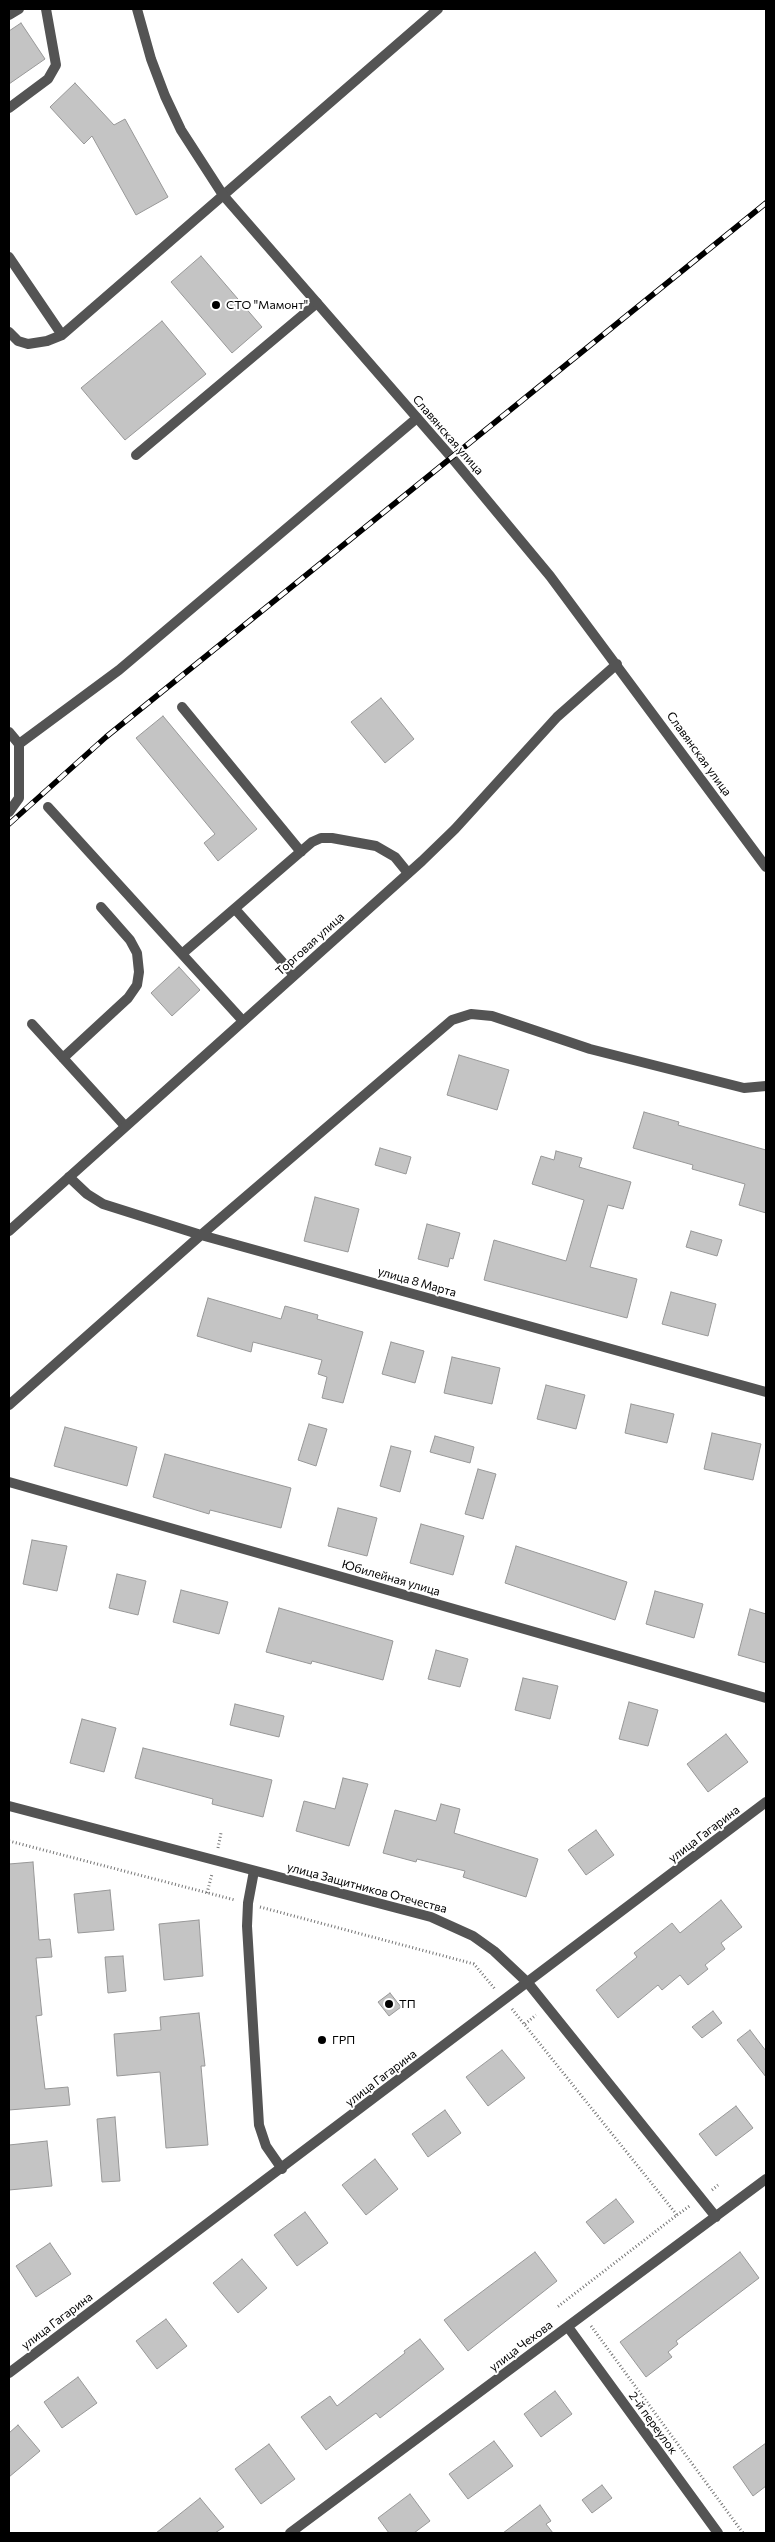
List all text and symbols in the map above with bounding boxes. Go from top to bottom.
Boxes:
place label: СТО "Мамонт" [226,298,308,312]
marker: СТО "Мамонт" [210,299,222,311]
street label: Славянская улица [409,392,487,478]
street label: Славянская улица [664,709,734,799]
street label: Торговая улица [273,909,347,979]
street label: улица 8 Марта [376,1264,458,1300]
street label: Юбилейная улица [340,1557,442,1599]
street label: улица Гагарина [666,1803,742,1865]
street label: улица Защитников Отечества [285,1860,449,1916]
place label: ТП [399,1997,416,2011]
marker: ТП [383,1998,395,2010]
place label: ГРП [332,2033,355,2047]
marker: ГРП [316,2034,328,2046]
street label: улица Гагарина [343,2047,419,2109]
street label: улица Гагарина [19,2290,95,2352]
street label: улица Чехова [487,2318,555,2374]
street label: 2-й переулок [626,2389,680,2457]

